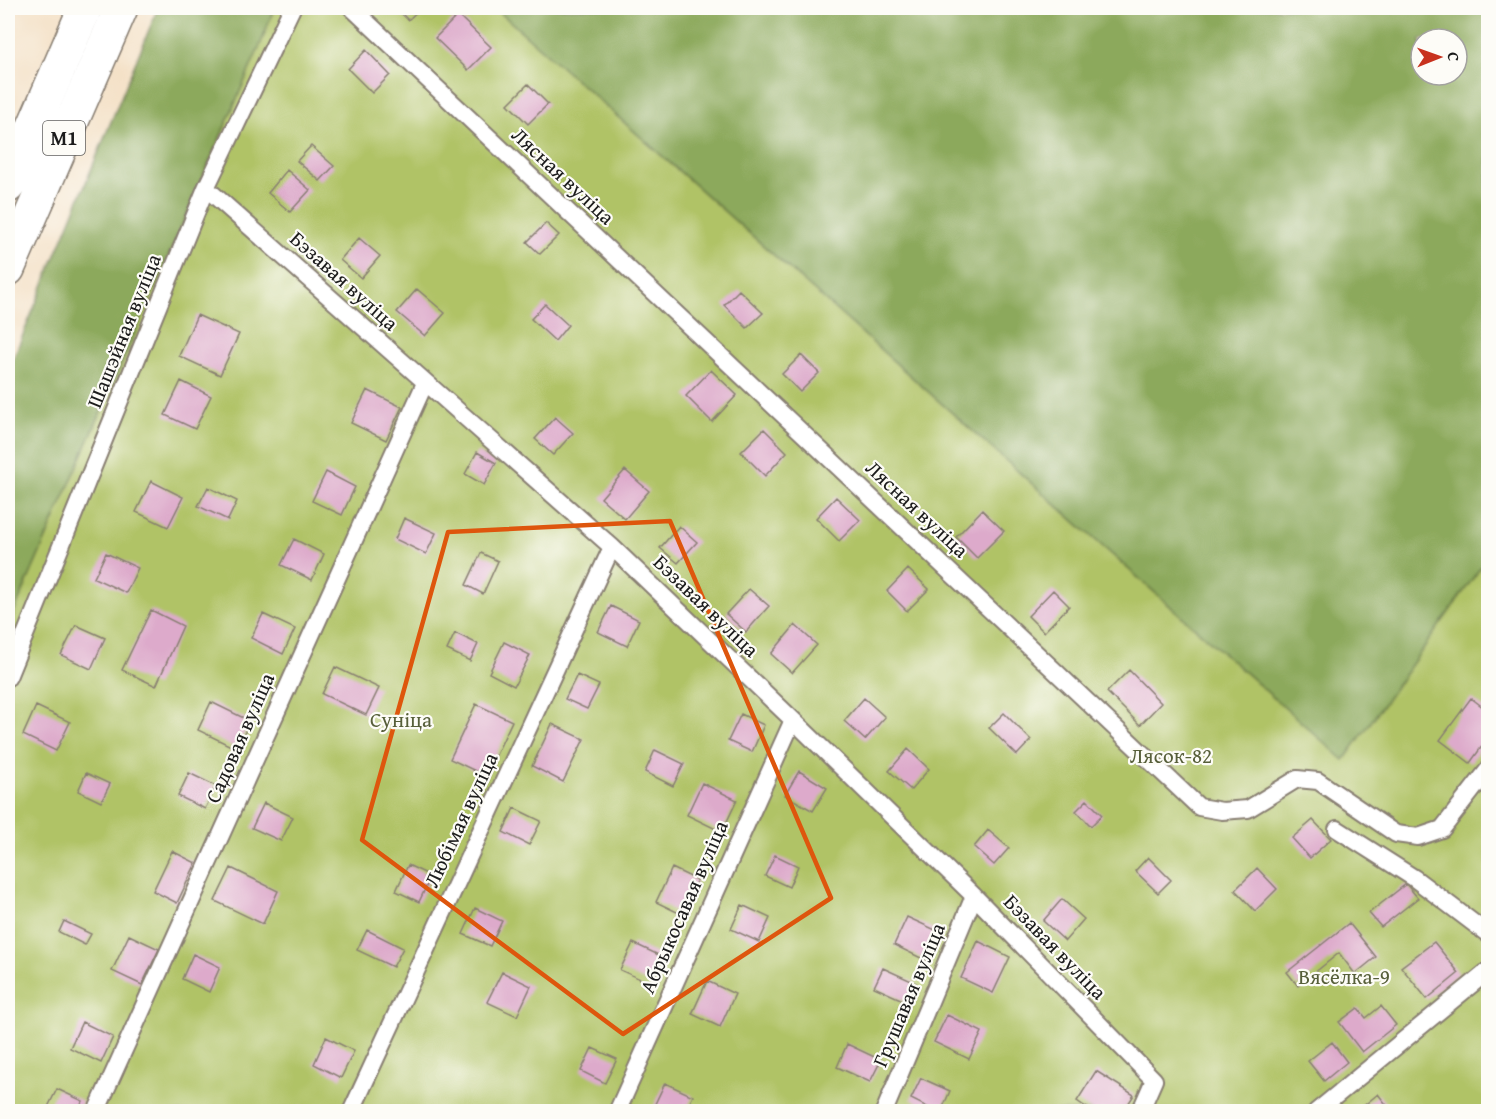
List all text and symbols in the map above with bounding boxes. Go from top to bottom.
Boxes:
north arrow [1409,27,1469,87]
text: С [1442,52,1466,61]
street label: Лясная вуліца [505,120,622,232]
road number: М1 [43,121,85,155]
street label: Бэзавая вуліца [283,223,406,338]
street label: Шашэйная вуліца [79,249,169,412]
street label: Лясная вуліца [859,453,976,565]
street label: Бэзавая вуліца [646,547,766,664]
street label: Садовая вуліца [197,668,282,808]
park label: Суніца [370,704,432,735]
park label: Лясок-82 [1130,740,1212,771]
street label: Любімая вуліца [416,747,505,892]
street label: Абрыкосавая вуліца [631,815,736,998]
street label: Бэзавая вуліца [997,887,1114,1007]
street label: Грушавая вуліца [864,918,953,1072]
park label: Вясёлка-9 [1298,961,1390,992]

